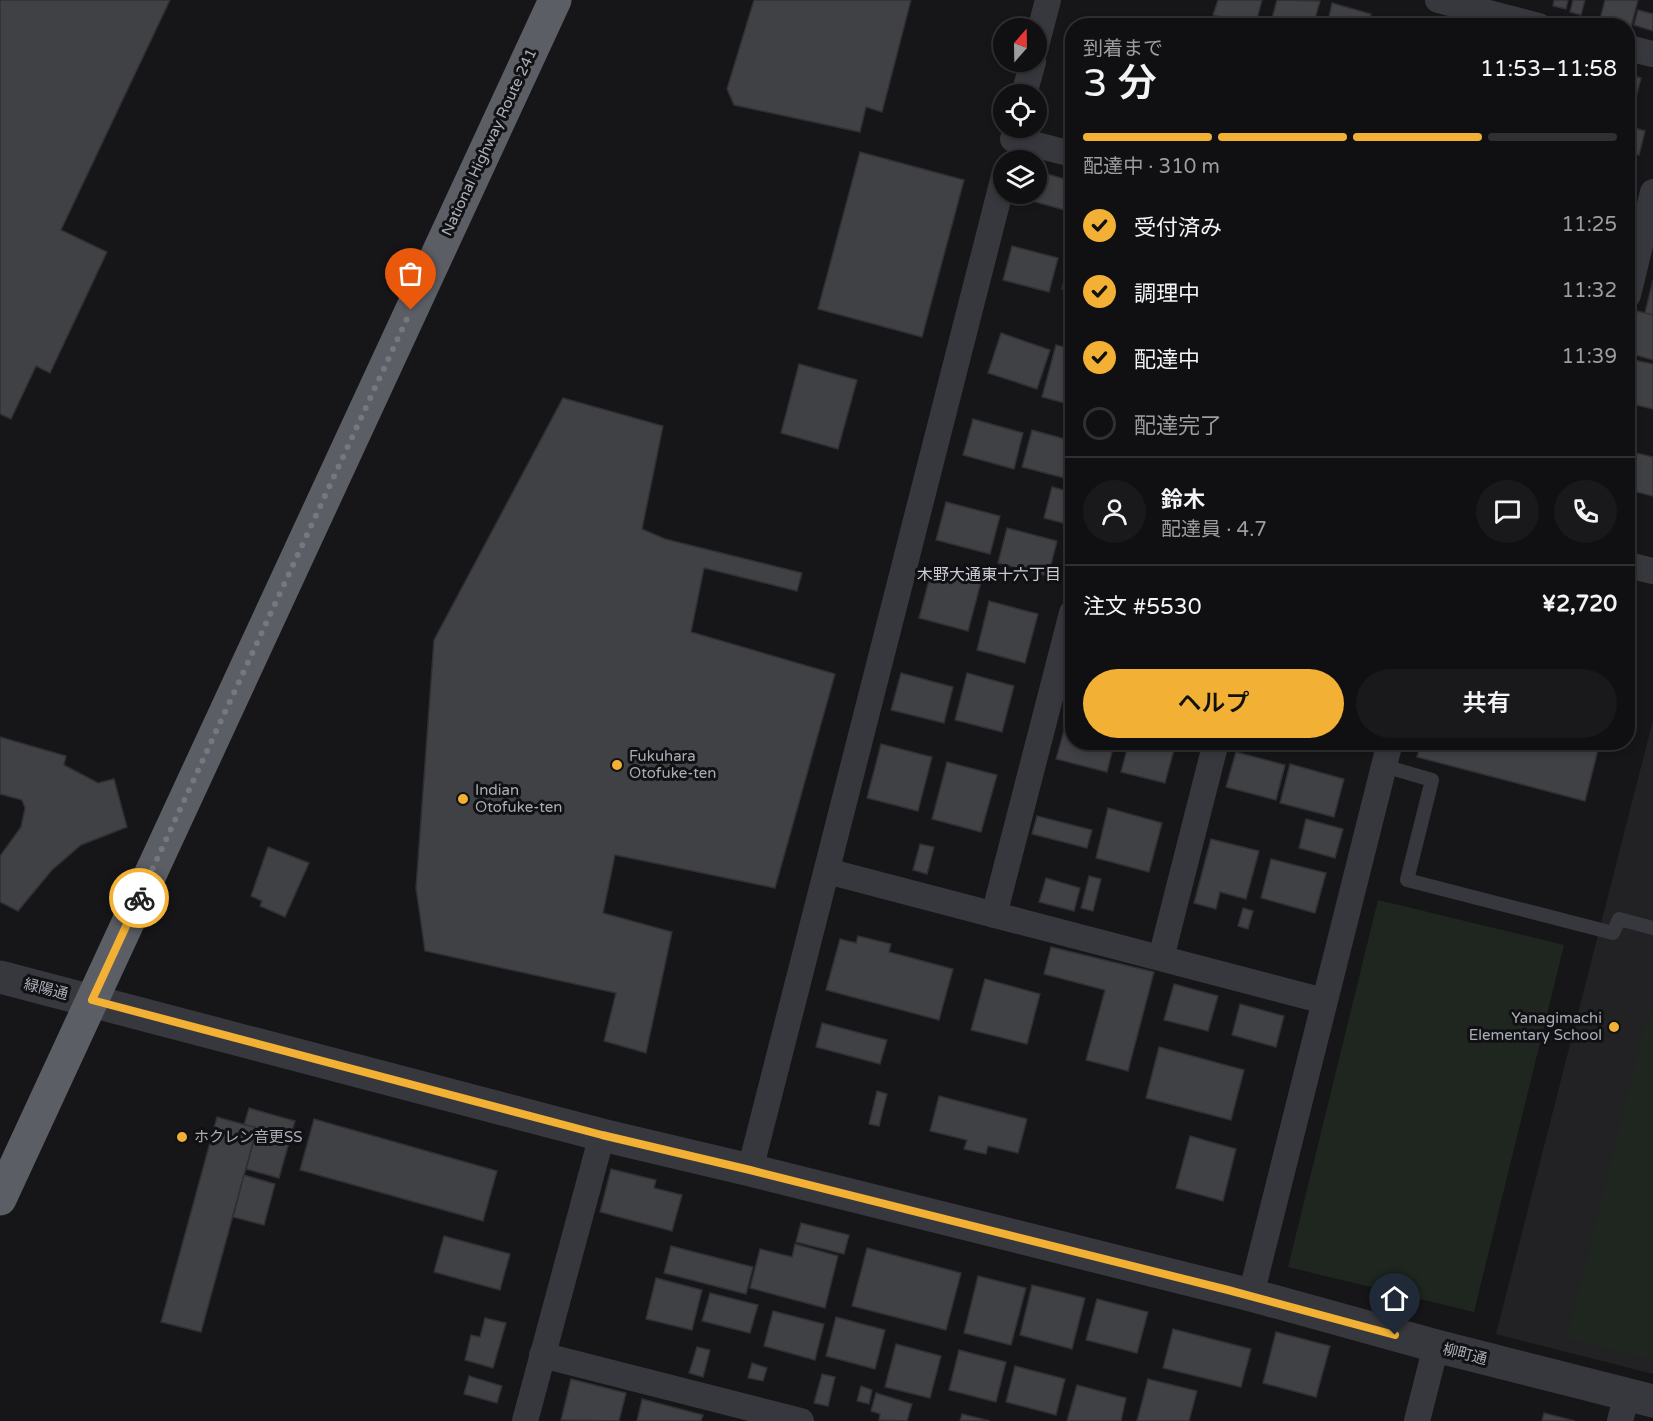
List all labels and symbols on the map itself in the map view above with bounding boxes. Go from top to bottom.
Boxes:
north arrow [993,18,1047,72]
street label: National Highway Route 241 [438,45,540,239]
pin [385,248,436,310]
district label: 木野大通東十六丁目 [917,565,1061,585]
place label: Fukuhara Otofuke-ten [629,747,716,782]
marker: Fukuhara Otofuke-ten [610,758,624,772]
place label: Indian Otofuke-ten [475,781,562,816]
marker: Indian Otofuke-ten [456,792,470,806]
courier [109,868,169,928]
street label: 緑陽通 [22,975,70,1003]
place label: Yanagimachi Elementary School [1469,1009,1602,1044]
marker: Yanagimachi Elementary School [1607,1020,1621,1034]
place label: ホクレン音更SS [194,1128,302,1146]
marker: ホクレン音更SS [175,1130,189,1144]
pin [1369,1273,1420,1335]
street label: 柳町通 [1441,1340,1489,1368]

